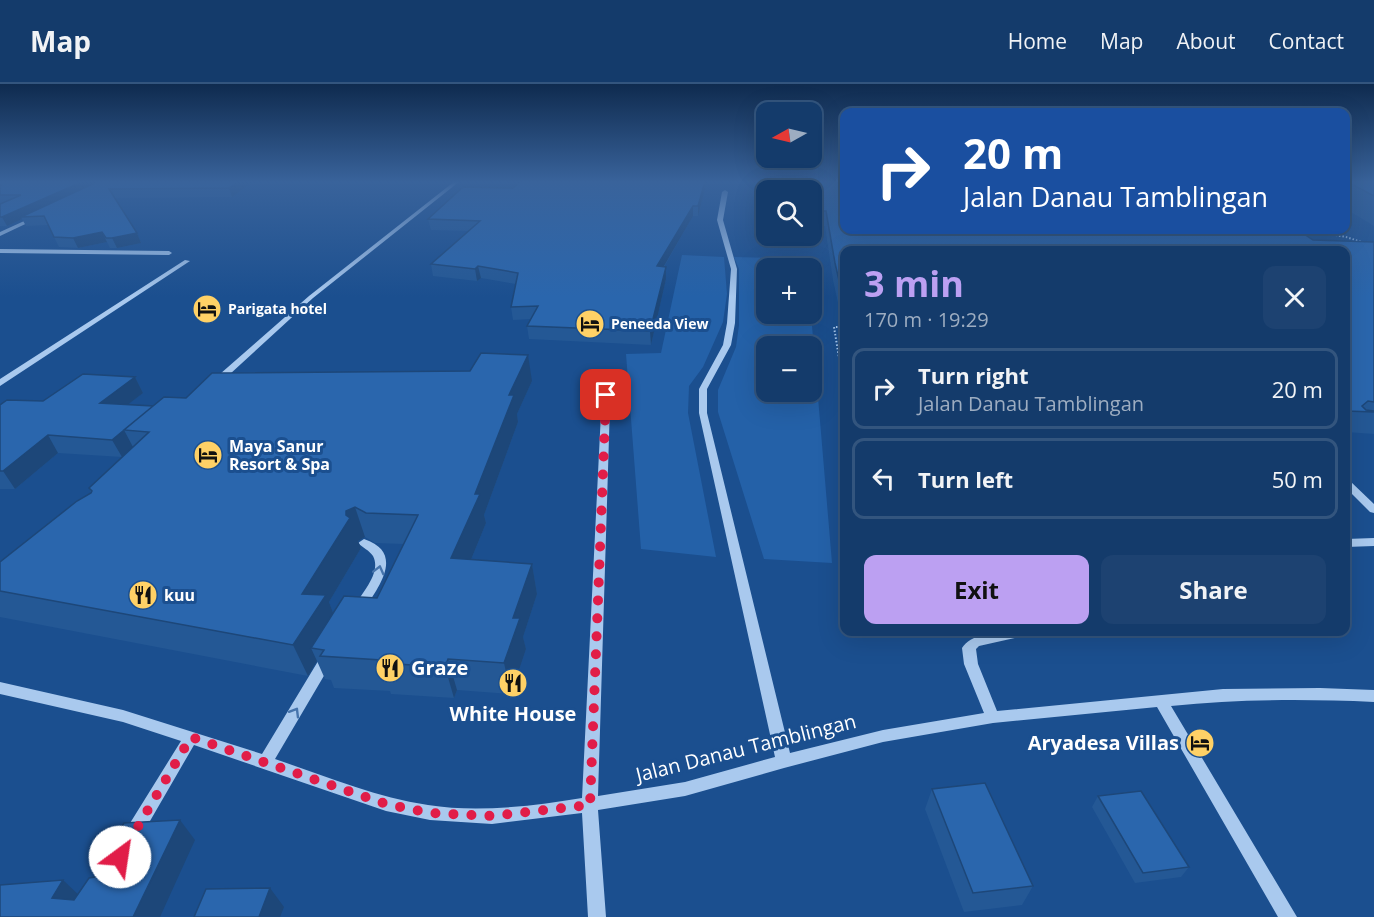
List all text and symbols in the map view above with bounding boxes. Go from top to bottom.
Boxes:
text: Map [30,22,91,60]
text: Home [1008,27,1067,55]
text: Map [1100,27,1143,55]
text: About [1176,27,1236,55]
text: Contact [1269,27,1344,55]
north arrow [756,102,822,168]
map controls [756,102,822,402]
text: 20 m [963,124,1063,181]
icon: right [864,132,942,210]
text: Jalan Danau Tamblingan [963,178,1268,215]
button: search [756,180,822,246]
button: + [756,258,822,324]
text: 3 min [864,259,964,308]
button: close [1263,266,1326,329]
hotel icon: Parigata hotel [191,293,223,325]
place label: Parigata hotel [228,299,327,318]
text: 170 m · 19:29 [864,306,989,333]
hotel icon: Peneeda View [574,308,606,340]
place label: Peneeda View [611,314,708,333]
button: − [756,336,822,402]
text: Turn right [918,360,1029,390]
pin [580,369,631,420]
icon: right [867,372,900,405]
text: 20 m [1272,374,1323,404]
icon: arrive [589,378,622,411]
text: Jalan Danau Tamblingan [918,390,1144,417]
place label: Maya Sanur Resort & Spa [229,435,330,475]
hotel icon: Maya Sanur Resort & Spa [192,439,224,471]
icon: left [867,462,900,495]
text: Turn left [918,464,1013,494]
text: 50 m [1272,464,1323,494]
button: Exit [864,555,1089,624]
button: Share [1101,555,1326,624]
one-way arrow [371,565,384,575]
restaurant icon: kuu [127,579,159,611]
place label: kuu [164,584,195,606]
restaurant icon: Graze [374,652,406,684]
place label: Graze [411,654,468,681]
restaurant icon: White House [497,667,529,699]
place label: White House [450,700,576,727]
street label: Jalan Danau Tamblingan [631,707,859,788]
one-way arrow [288,708,300,718]
hotel icon: Aryadesa Villas [1184,727,1216,759]
place label: Aryadesa Villas [1028,729,1179,756]
position arrow [88,825,152,889]

